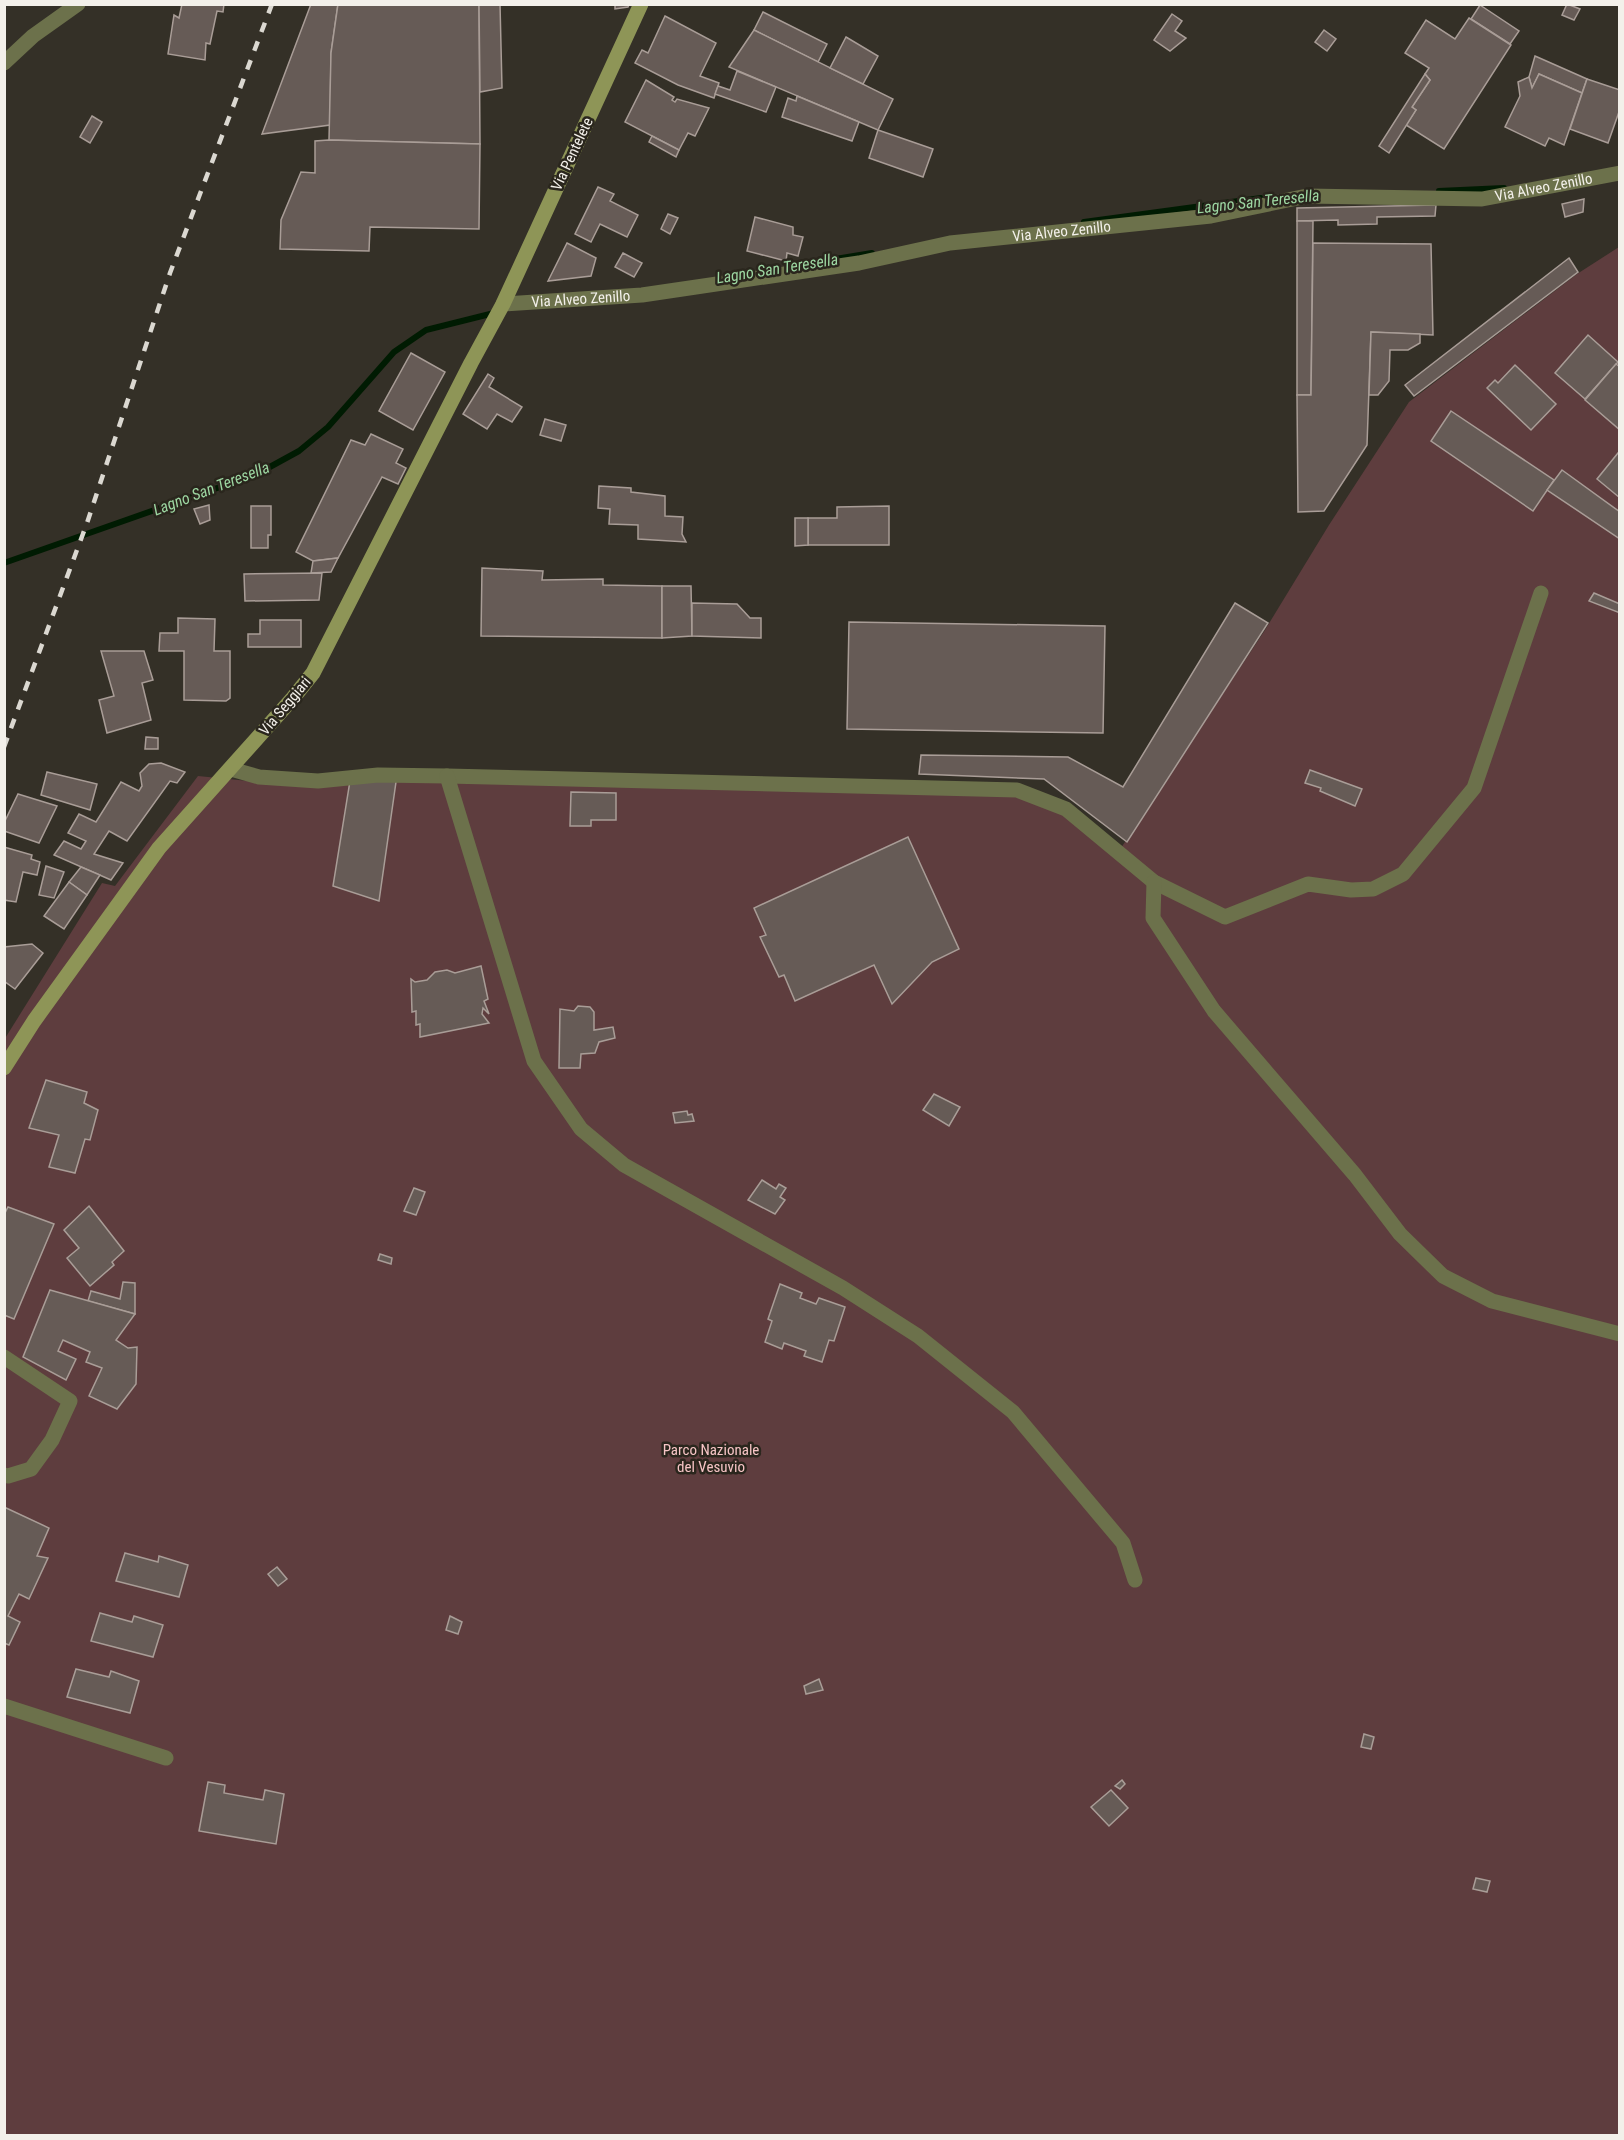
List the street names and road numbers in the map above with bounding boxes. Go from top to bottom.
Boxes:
street label: Via Pentelete [547,115,597,193]
street label: Via Alveo Zenillo [1493,169,1594,205]
street label: Via Alveo Zenillo [1012,217,1112,245]
street label: Via Alveo Zenillo [531,287,631,311]
street label: Via Seggiari [255,673,315,739]

